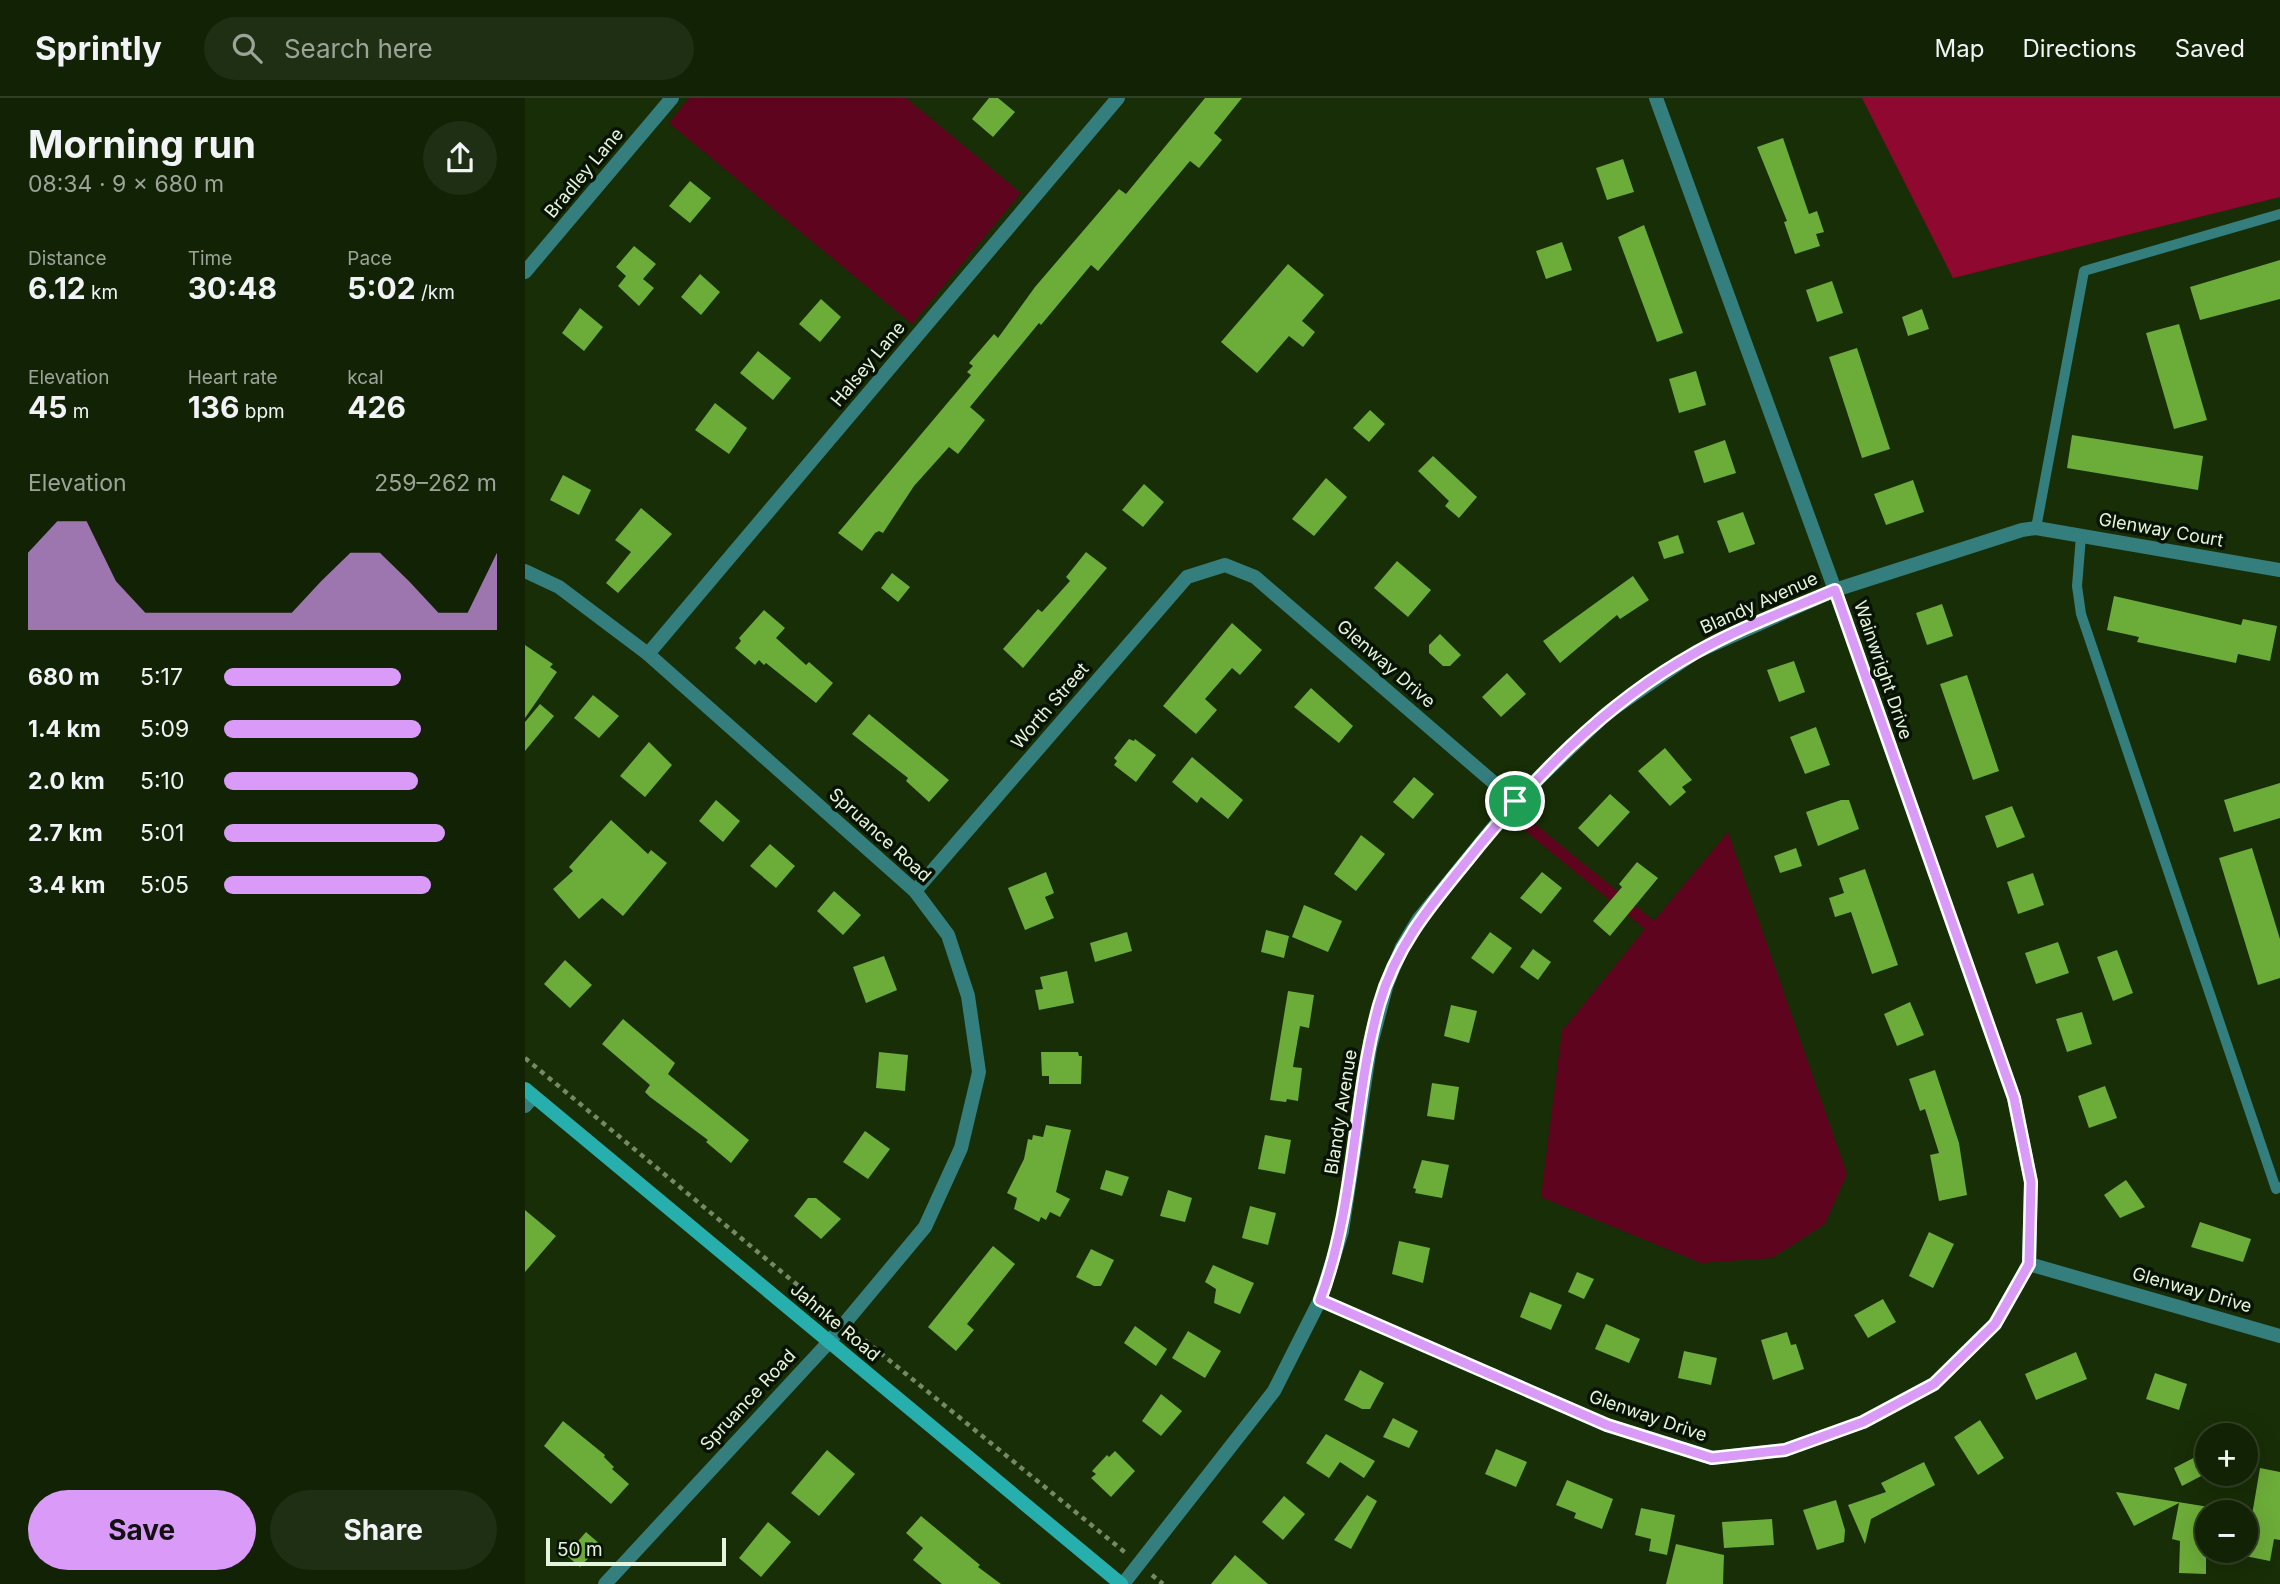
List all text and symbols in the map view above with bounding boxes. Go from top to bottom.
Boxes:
search box [204,17,694,80]
text: Sprintly [35,28,162,68]
icon: search [228,29,266,67]
text: Search here [284,33,433,64]
text: Map [1935,34,1984,63]
text: Directions [2022,34,2137,63]
text: Saved [2175,34,2245,63]
text: Morning run [28,121,256,167]
button: share [423,121,497,195]
street label: Bradley Lane [540,123,627,222]
text: 08:34 · 9 × 680 m [28,170,224,198]
text: Distance [28,247,106,270]
text: Time [188,247,232,270]
text: Pace [347,247,392,270]
text: 6.12 [28,270,86,306]
text: 30:48 [188,270,277,306]
text: 5:02 [347,270,416,306]
text: km [86,281,118,304]
text: /km [416,281,455,304]
street label: Halsey Lane [826,317,909,410]
text: Elevation [28,366,109,389]
text: Heart rate [188,366,278,389]
text: kcal [347,366,384,389]
text: 45 [28,389,67,425]
text: 136 [188,389,239,425]
text: 426 [347,389,406,425]
text: m [67,400,89,423]
text: bpm [239,400,285,423]
text: Elevation [28,469,127,497]
text: 259–262 m [374,469,497,497]
street label: Glenway Court [2097,508,2225,551]
street label: Blandy Avenue [1697,567,1821,638]
street label: Wainwright Drive [1850,598,1917,742]
street label: Glenway Drive [1333,615,1440,712]
street label: Worth Street [1007,658,1093,753]
text: 680 m [28,663,100,691]
text: 5:17 [140,663,183,691]
text: 1.4 km [28,715,101,743]
text: 5:09 [140,715,189,743]
text: 2.0 km [28,767,105,795]
text: 5:10 [140,767,184,795]
pin [1485,771,1545,831]
icon: arrive [1496,782,1534,820]
street label: Spruance Road [825,783,936,886]
text: 2.7 km [28,819,103,847]
text: 5:01 [140,819,184,847]
text: 3.4 km [28,871,105,899]
text: 5:05 [140,871,189,899]
street label: Blandy Avenue [1320,1048,1361,1176]
street label: Glenway Drive [2130,1262,2254,1317]
street label: Jahnke Road [786,1278,884,1365]
street label: Spruance Road [696,1345,800,1454]
street label: Glenway Drive [1586,1386,1710,1446]
map controls [2195,1423,2258,1563]
button: + [2195,1423,2258,1486]
button: Save [28,1490,256,1570]
button: Share [270,1490,497,1570]
button: − [2195,1500,2258,1563]
scale bar [546,1535,726,1567]
text: 50 m [557,1538,603,1561]

